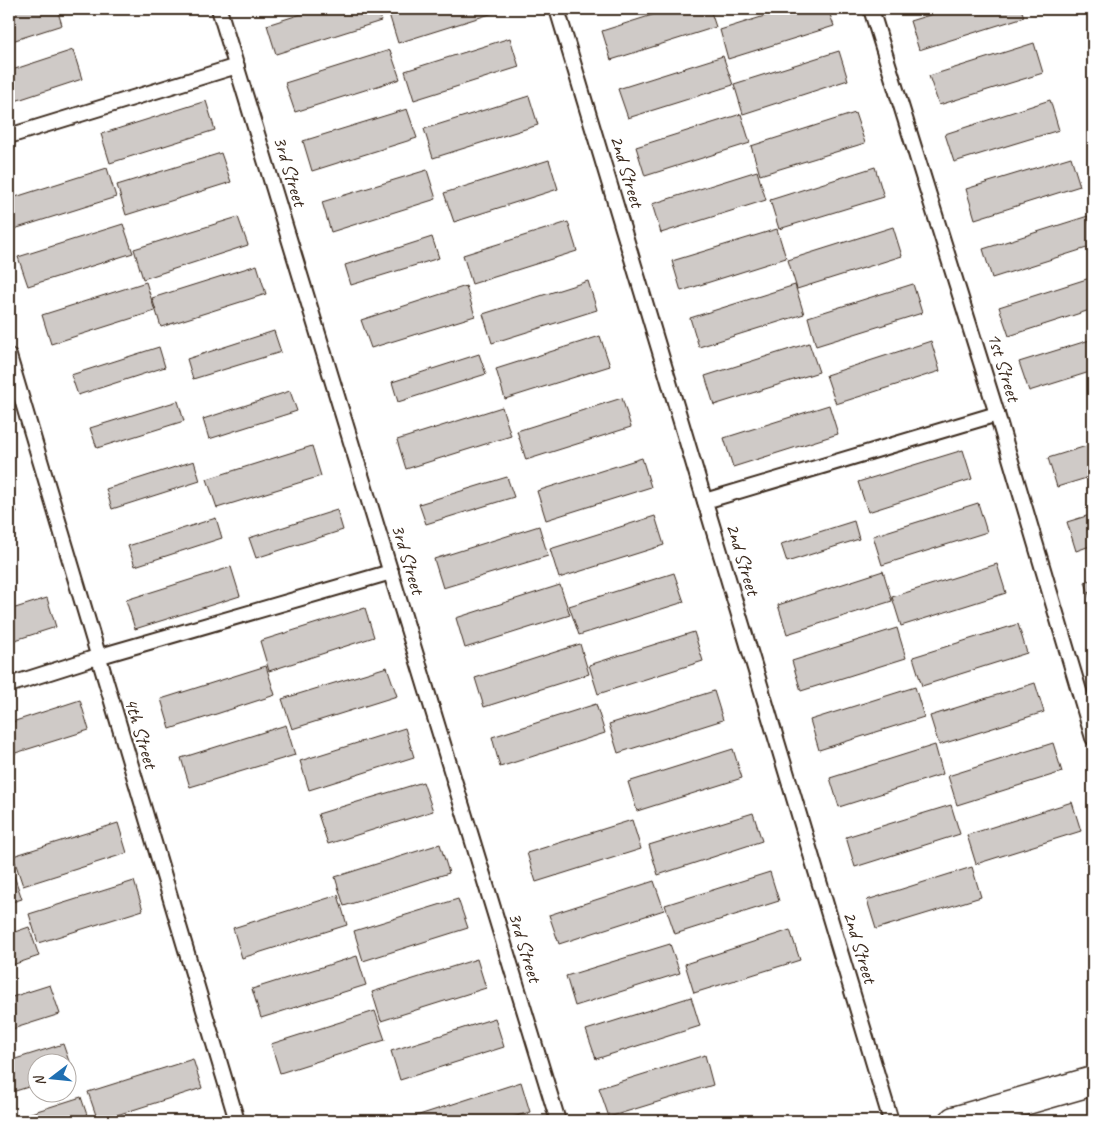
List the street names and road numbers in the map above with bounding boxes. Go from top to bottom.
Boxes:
street label: 2nd Street [604,132,650,212]
street label: 3rd Street [268,133,313,211]
street label: 1st Street [982,330,1027,407]
street label: 2nd Street [720,520,766,600]
street label: 3rd Street [386,521,431,599]
street label: 4th Street [118,695,164,774]
street label: 2nd Street [837,908,883,988]
street label: 3rd Street [503,909,548,987]

